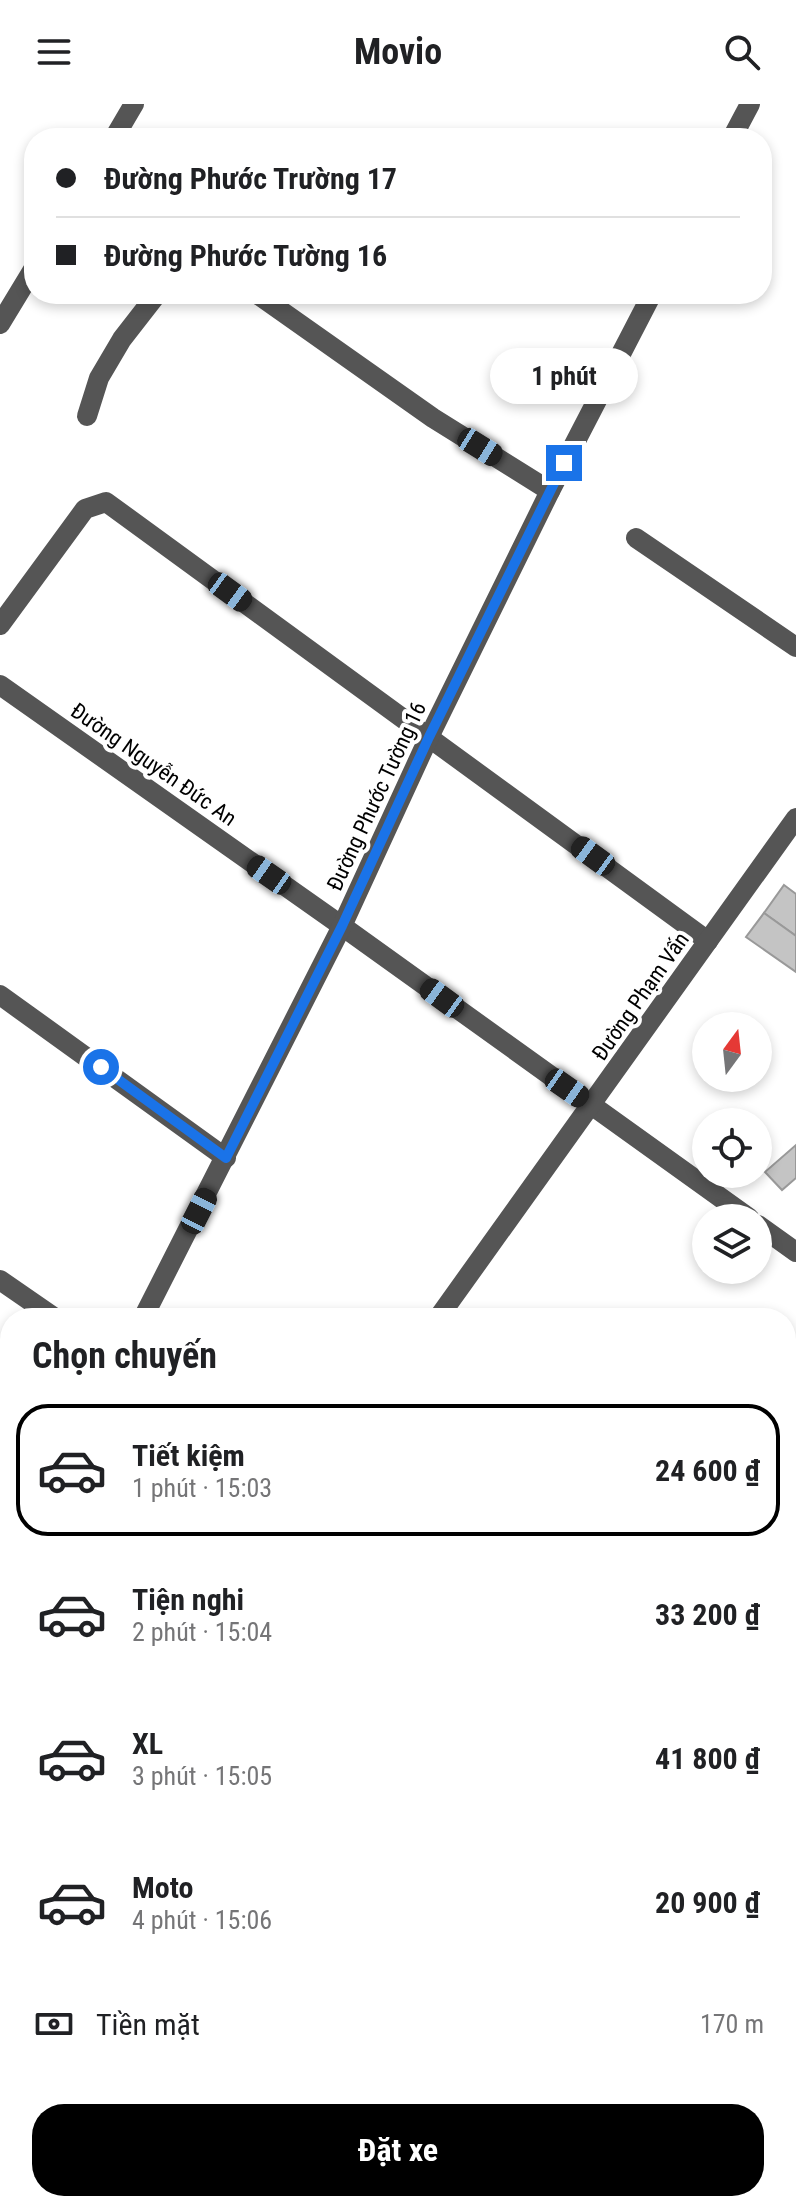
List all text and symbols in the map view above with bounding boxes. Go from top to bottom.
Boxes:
icon: menu [32,30,76,74]
icon: search [720,30,764,74]
text: Movio [354,31,442,73]
text: Đường Phước Trường 17 [104,161,397,196]
text: Đường Phước Tường 16 [104,238,387,273]
callout: 1 phút [490,347,638,403]
text: 1 phút [531,361,597,391]
car [453,424,507,470]
route end [546,445,582,481]
car [204,568,256,616]
street label: Đường Nguyễn Đức An [66,698,241,831]
street label: Đường Phước Tường 16 [322,698,431,895]
car [567,832,619,880]
car [242,851,296,899]
street label: Đường Phạm Vấn [587,927,694,1065]
car [416,974,468,1022]
north arrow [692,1012,772,1092]
map controls [692,1012,772,1284]
route start [83,1049,119,1085]
car [540,1064,594,1112]
button: locate [692,1108,772,1188]
car [177,1184,221,1238]
button: layers [692,1204,772,1284]
text: Chọn chuyến [32,1335,217,1377]
icon: car [36,1434,108,1506]
text: Tiết kiệm [132,1438,245,1473]
text: 24 600 ₫ [655,1453,760,1488]
text: 1 phút · 15:03 [132,1473,272,1503]
icon: car [36,1578,108,1650]
text: Tiện nghi [132,1582,244,1617]
text: 33 200 ₫ [655,1597,760,1632]
text: 2 phút · 15:04 [132,1617,272,1647]
icon: car [36,1722,108,1794]
text: XL [132,1726,163,1761]
text: 41 800 ₫ [655,1741,760,1776]
text: 3 phút · 15:05 [132,1761,272,1791]
icon: car [36,1866,108,1938]
text: Moto [132,1870,193,1905]
text: 20 900 ₫ [655,1885,760,1920]
text: 4 phút · 15:06 [132,1905,272,1935]
icon: cash [32,2002,76,2046]
text: Tiền mặt [96,2007,200,2042]
text: 170 m [700,2009,764,2039]
button: Đặt xe [32,2104,764,2196]

